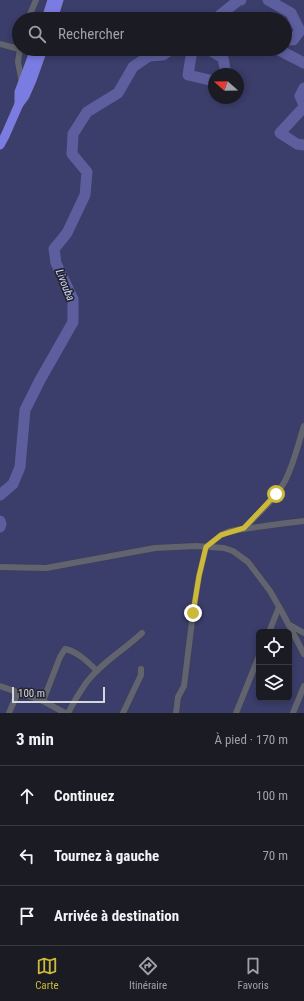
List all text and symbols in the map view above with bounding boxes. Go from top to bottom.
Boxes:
search box [12,12,292,56]
icon: search [26,23,48,45]
text: Rechercher [58,25,124,43]
north arrow [208,68,244,104]
water label: Livouba [53,267,77,303]
route start [267,485,285,503]
route end [184,604,202,622]
map controls [256,629,292,701]
button: locate [256,629,292,665]
button: layers [256,665,292,701]
scale bar [12,685,105,704]
text: 100 m [18,687,45,700]
text: 3 min [16,729,54,749]
text: À pied · 170 m [214,732,288,747]
icon: ahead [16,785,38,807]
text: Continuez [54,787,115,805]
text: 100 m [256,788,288,803]
icon: left [16,845,38,867]
text: Tournez à gauche [54,847,159,865]
text: 70 m [262,848,288,863]
icon: arrive [16,905,38,927]
text: Arrivée à destination [54,907,179,925]
tab: Carte [35,955,59,992]
tab: Itinéraire [129,955,167,992]
tab: Favoris [238,955,269,992]

